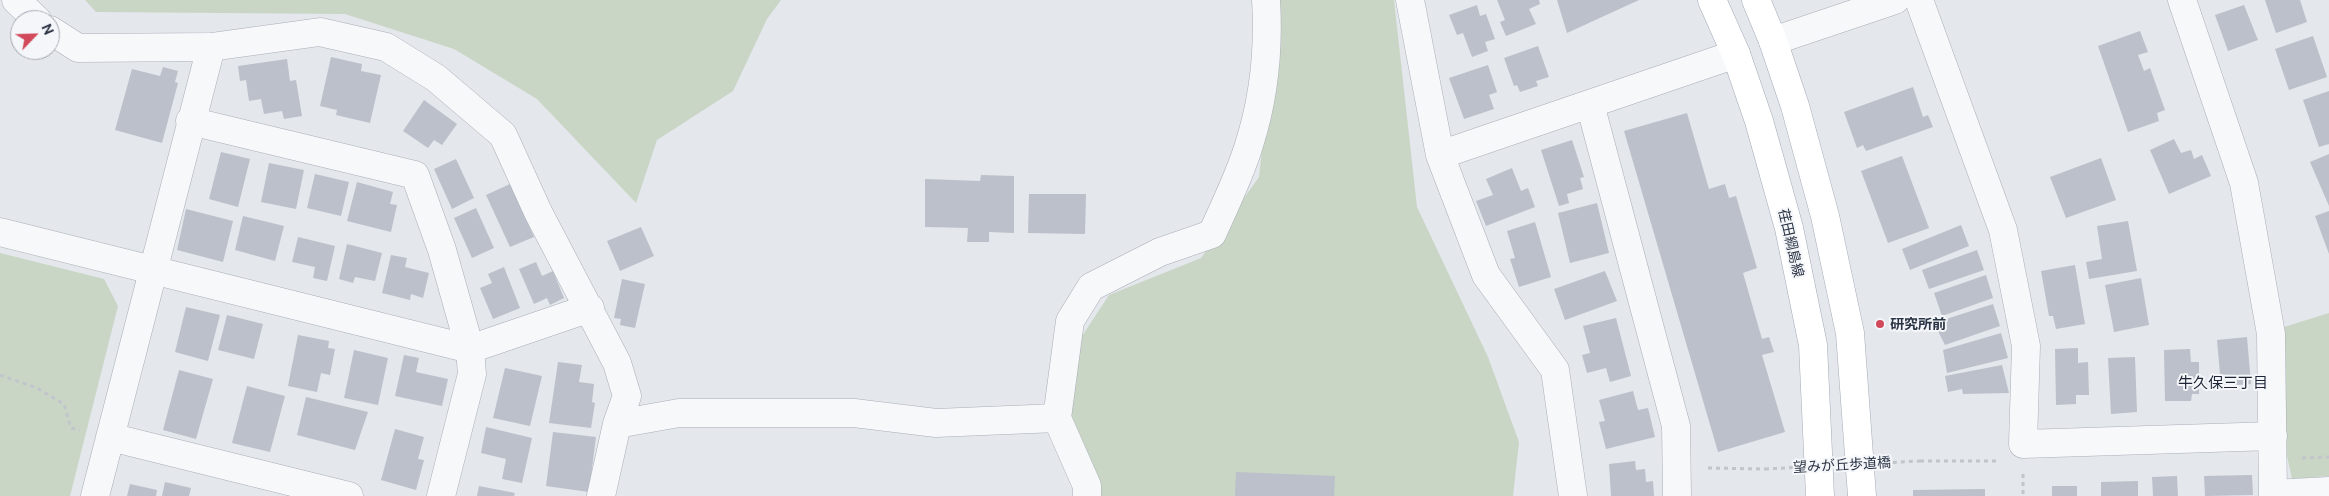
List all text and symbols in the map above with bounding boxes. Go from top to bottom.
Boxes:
north arrow [10,10,60,60]
text: N [38,21,57,37]
street label: 荏田綱島線 [1775,207,1807,279]
place label: 研究所前 [1890,316,1946,332]
marker: 研究所前 [1874,318,1886,330]
district label: 牛久保三丁目 [2178,374,2268,392]
street label: 望みが丘歩道橋 [1793,454,1891,476]

